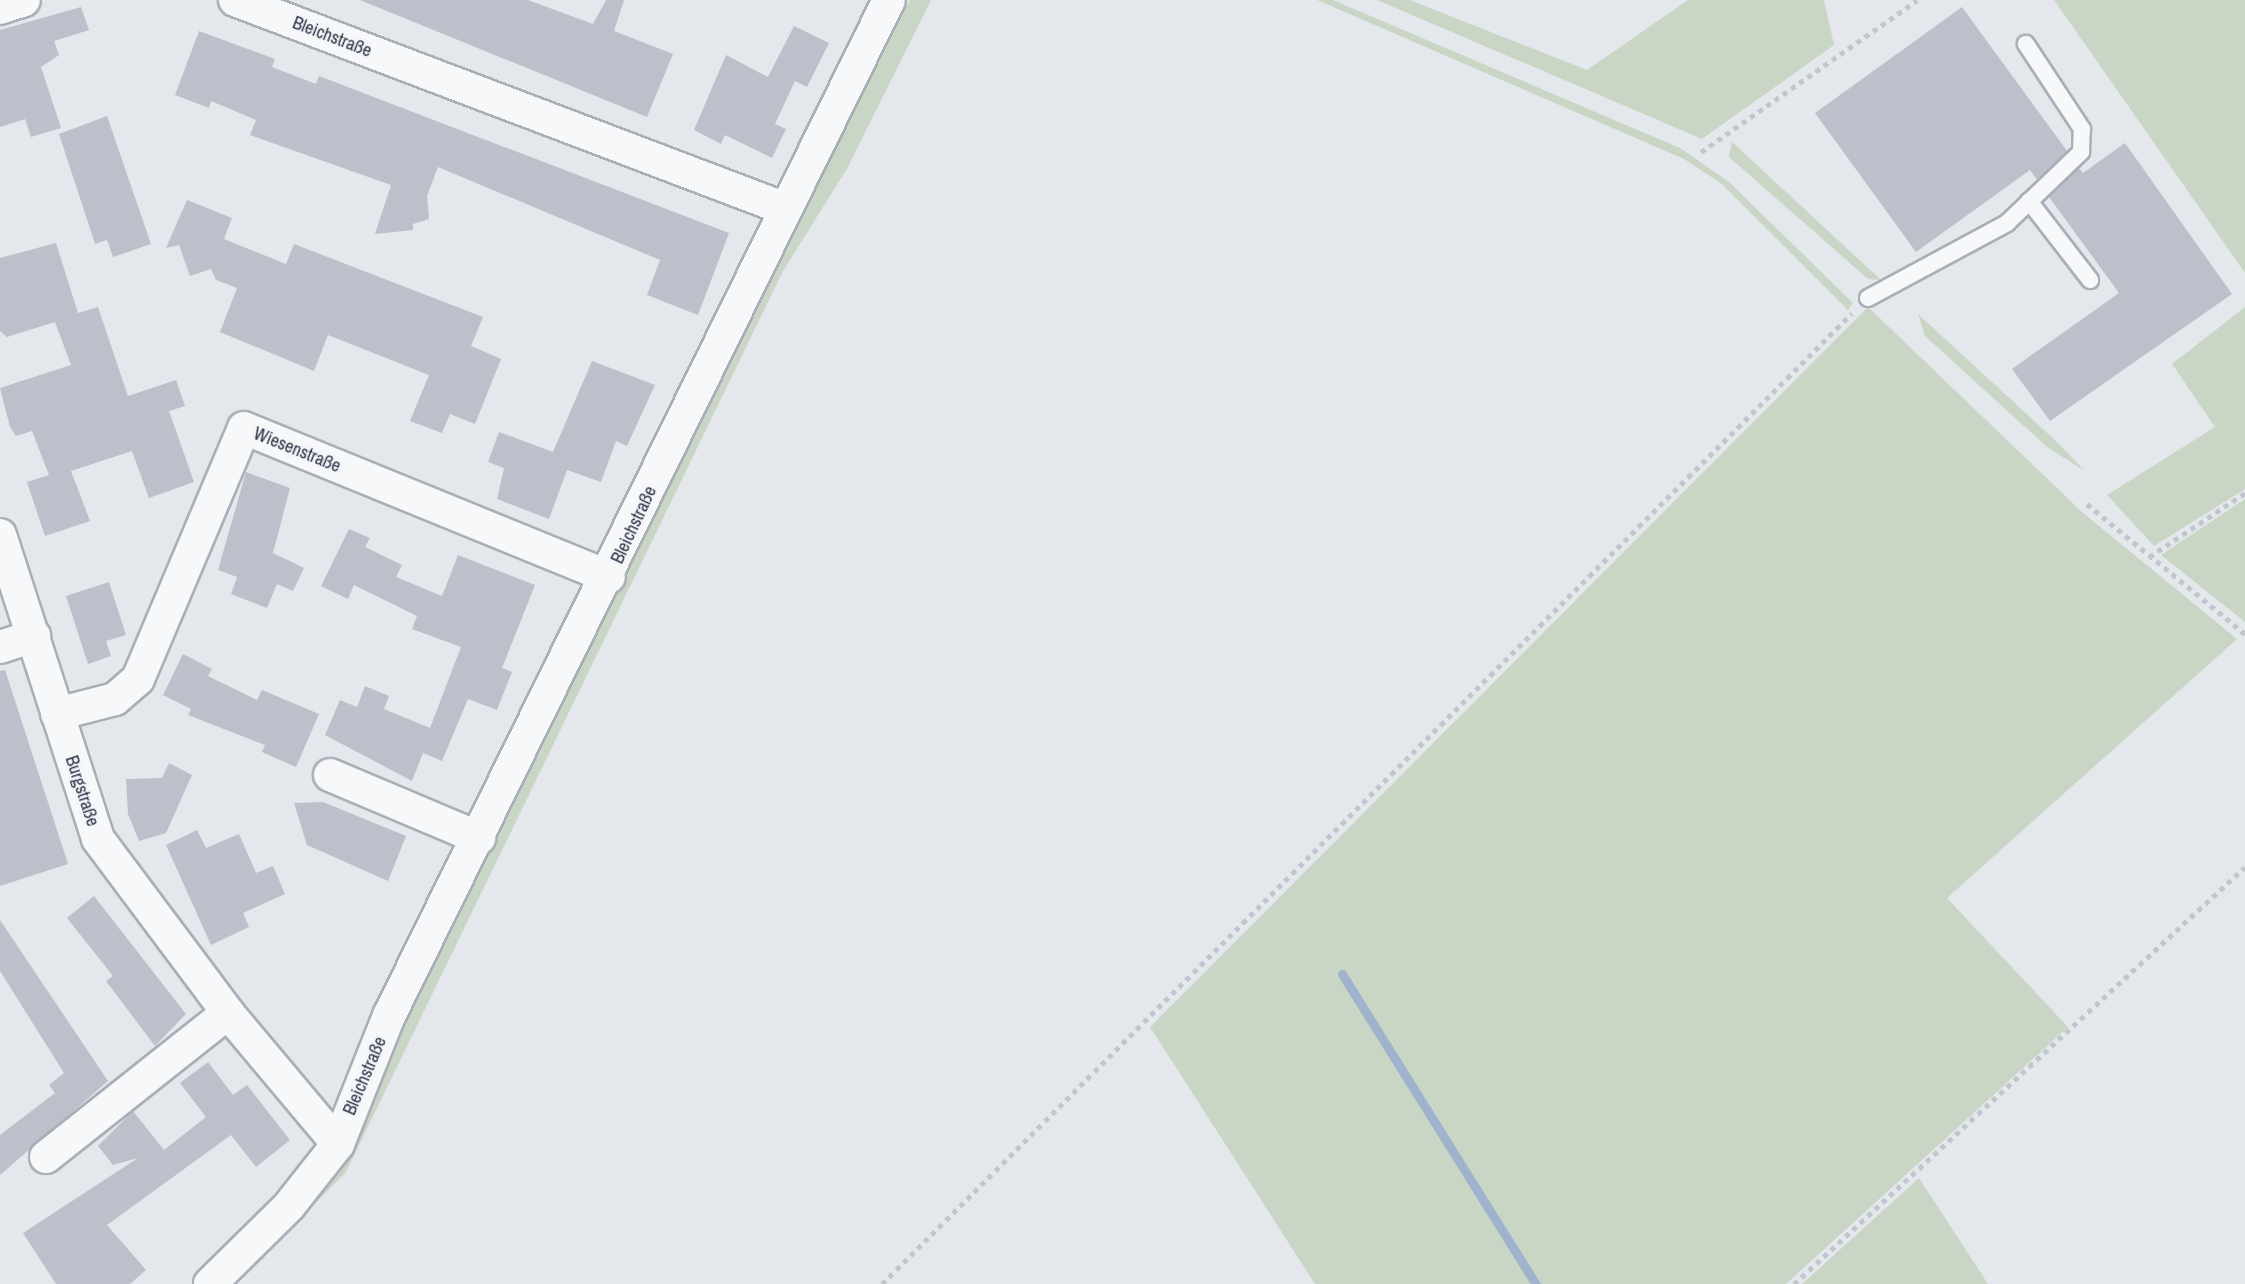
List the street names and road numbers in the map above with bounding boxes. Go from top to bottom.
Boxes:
street label: Bleichstraße [289,12,375,62]
street label: Wiesenstraße [250,423,344,477]
street label: Bleichstraße [607,483,661,567]
street label: Burgstraße [60,753,104,829]
street label: Bleichstraße [339,1034,391,1118]

